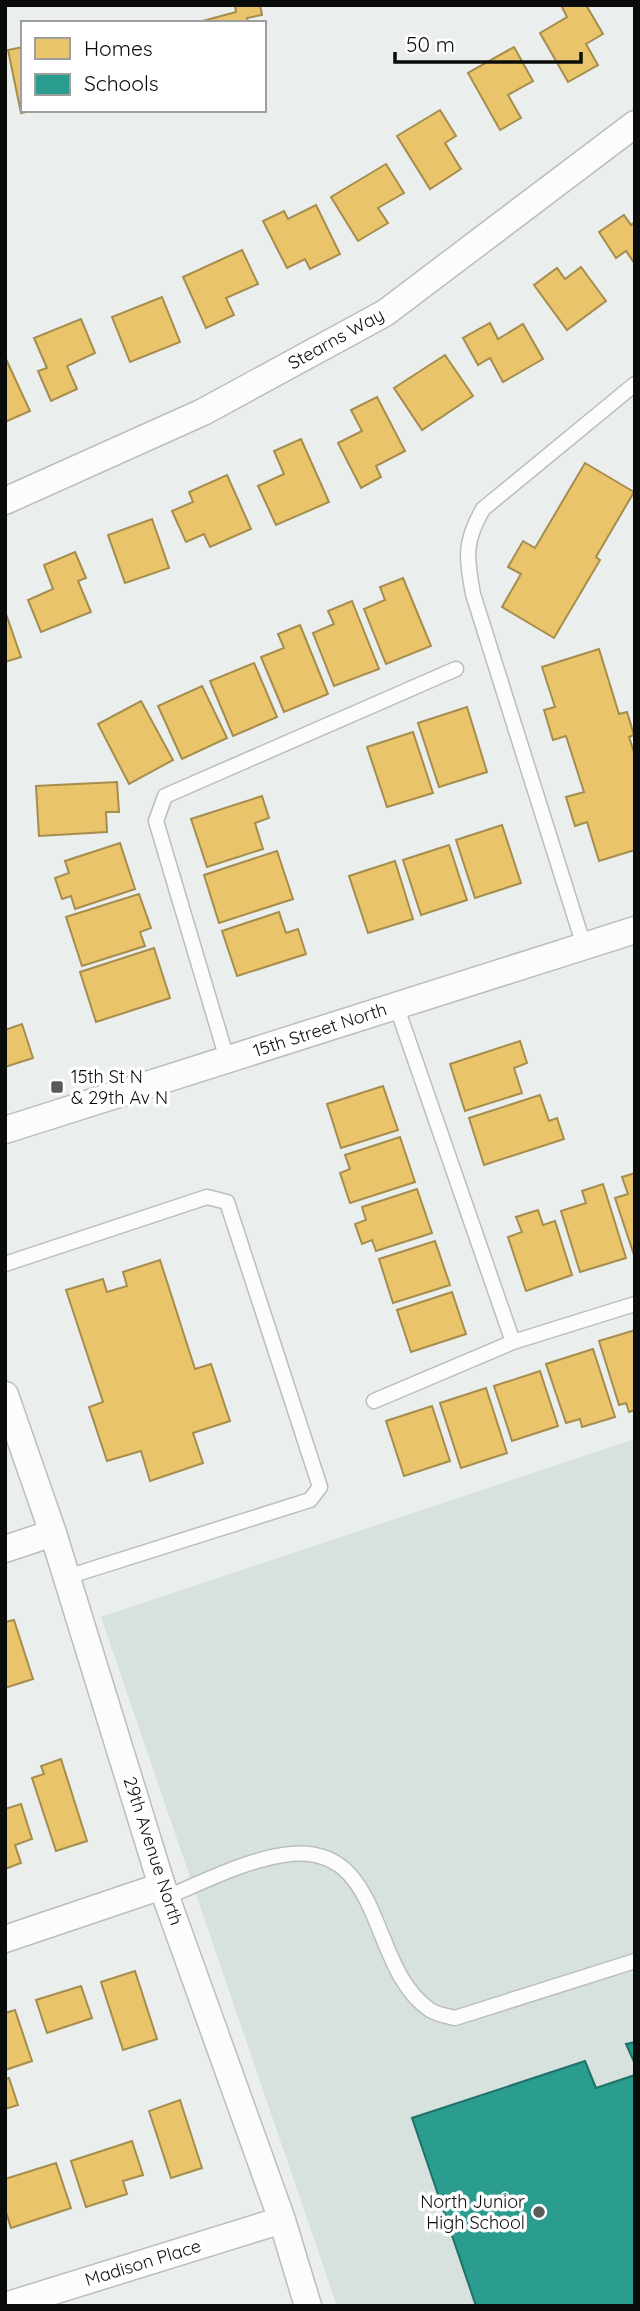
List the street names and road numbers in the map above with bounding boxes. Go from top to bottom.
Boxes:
street label: Stearns Way [284,303,388,374]
street label: 15th Street North [250,997,390,1062]
street label: 29th Avenue North [119,1774,188,1928]
street label: Madison Place [82,2234,204,2291]

